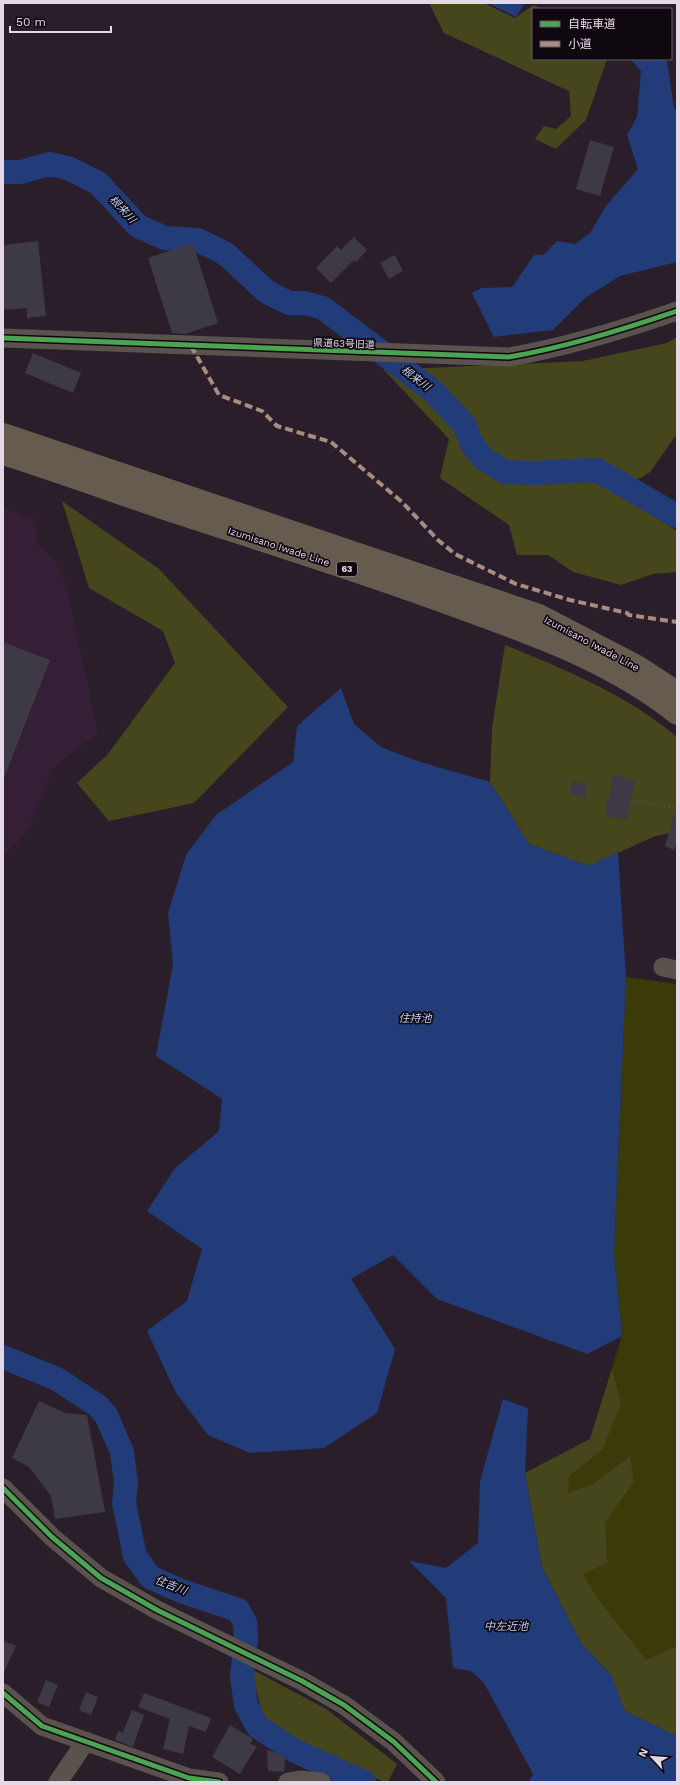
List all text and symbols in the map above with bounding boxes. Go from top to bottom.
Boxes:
scale bar [10,8,111,34]
legend [532,8,672,60]
text: 50 m [16,15,46,29]
text: 自転車道 [568,17,616,31]
text: 小道 [568,37,592,51]
water label: 根来川 [107,193,139,227]
street label: 県道63号旧道 [313,337,375,350]
water label: 根来川 [399,363,434,394]
street label: Izumisano Iwade Line [227,525,331,568]
road number: 63 [337,562,357,576]
street label: Izumisano Iwade Line [542,614,641,673]
water label: 住持池 [399,1012,432,1025]
water label: 住吉川 [153,1573,189,1598]
water label: 中左近池 [484,1620,529,1633]
north arrow [632,1737,672,1777]
text: N [636,1746,651,1759]

